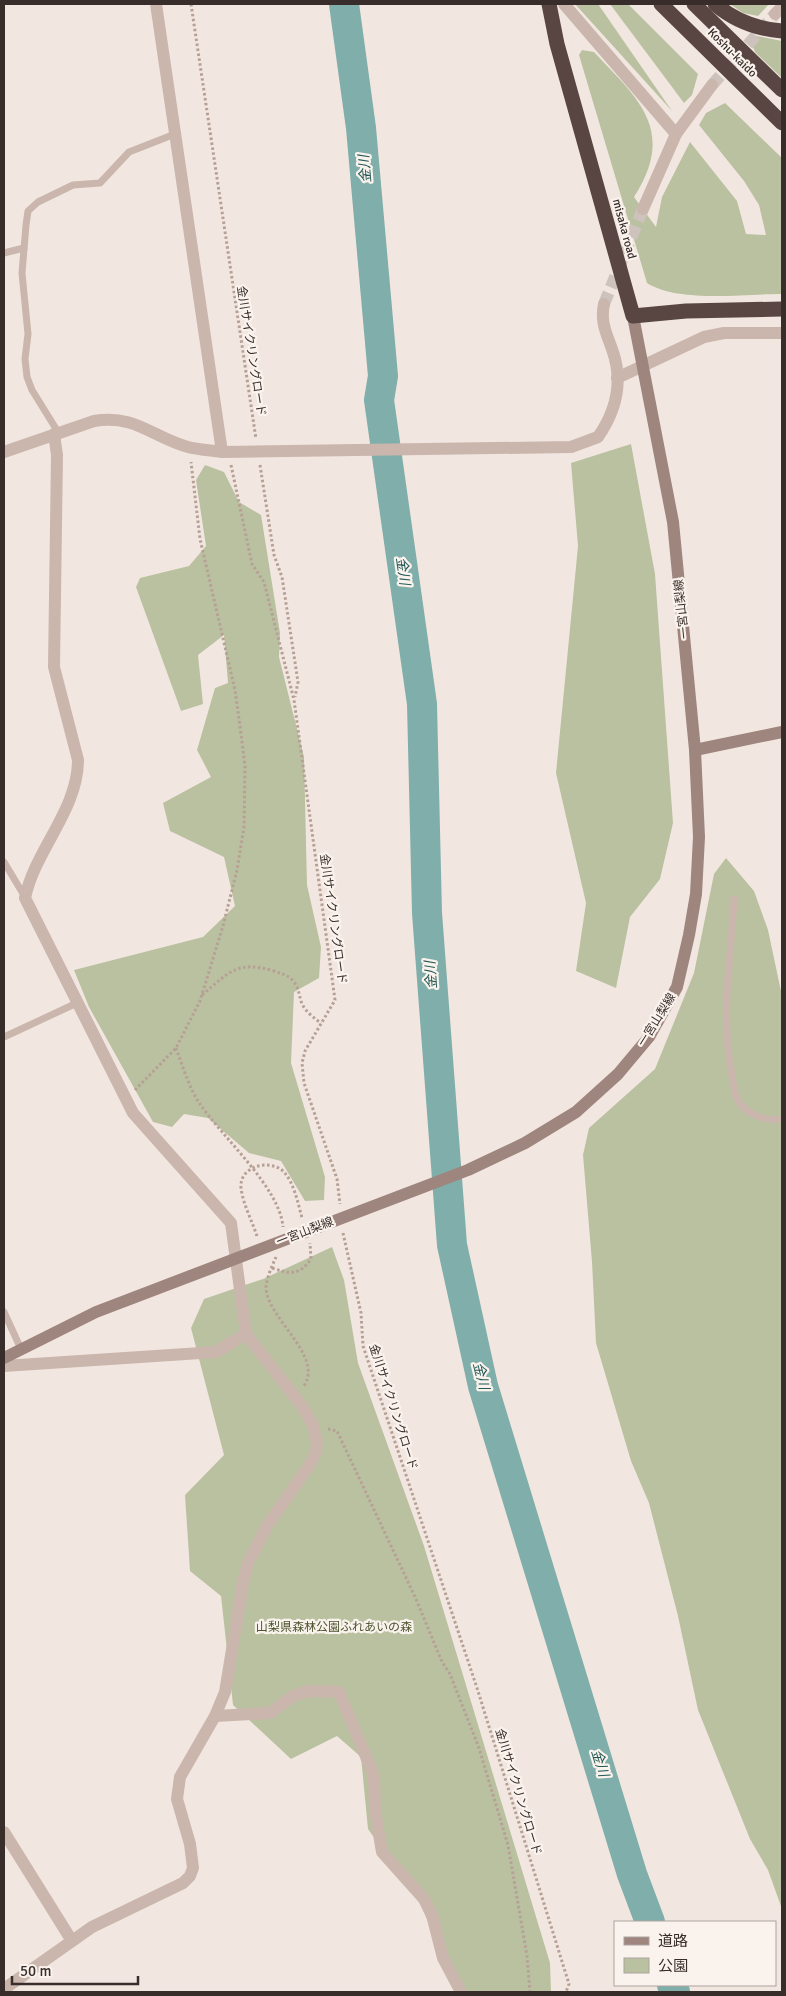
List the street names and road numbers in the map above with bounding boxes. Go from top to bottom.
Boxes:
street label: Koshu-kaido [704,25,760,81]
street label: misaka road [609,197,639,261]
street label: 金川サイクリングロード [233,285,269,417]
street label: 一宮山梨線 [671,578,693,640]
street label: 金川サイクリングロード [316,853,350,985]
street label: 一宮山梨線 [635,991,679,1049]
street label: 一宮山梨線 [274,1214,336,1250]
street label: 金川サイクリングロード [366,1342,420,1472]
street label: 金川サイクリングロード [492,1727,544,1857]

